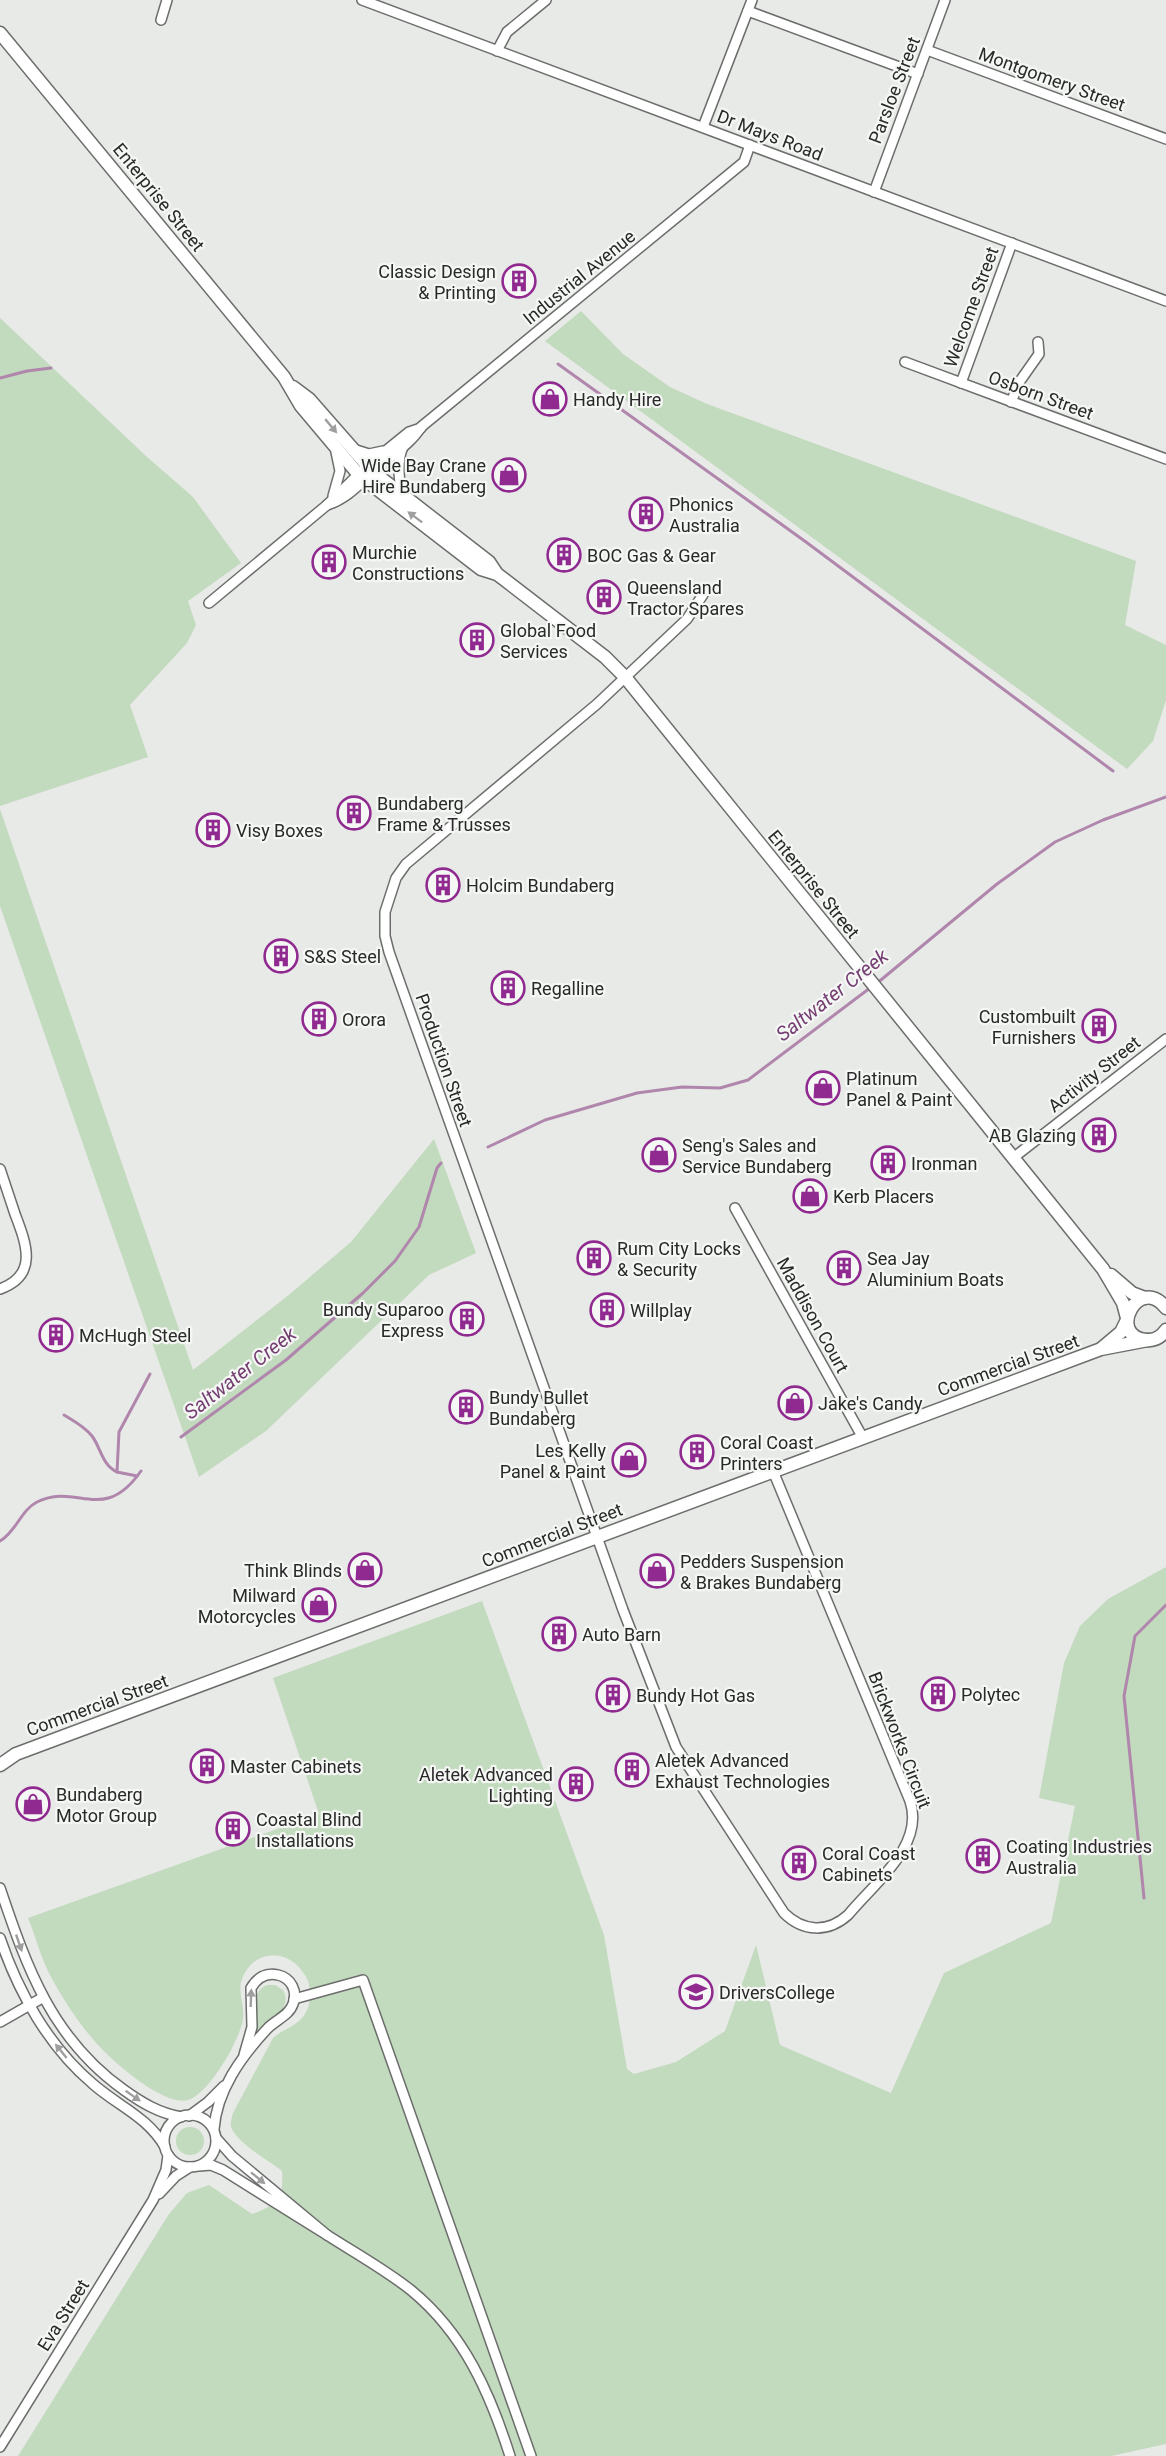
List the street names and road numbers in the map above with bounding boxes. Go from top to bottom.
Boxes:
street label: Parsloe Street [864,34,924,146]
street label: Montgomery Street [976,43,1128,115]
street label: Dr Mays Road [714,105,826,165]
street label: Enterprise Street [109,139,209,255]
street label: Industrial Avenue [519,225,639,329]
street label: Welcome Street [939,244,1003,370]
street label: Osborn Street [986,366,1096,424]
street label: Enterprise Street [764,826,864,942]
street label: Production Street [411,991,477,1129]
street label: Activity Street [1044,1032,1144,1116]
street label: Maddison Court [773,1254,853,1376]
street label: Commercial Street [934,1330,1082,1400]
street label: Commercial Street [479,1498,625,1571]
street label: Brickworks Circuit [864,1669,936,1811]
street label: Commercial Street [23,1670,171,1740]
street label: Eva Street [33,2275,93,2355]

